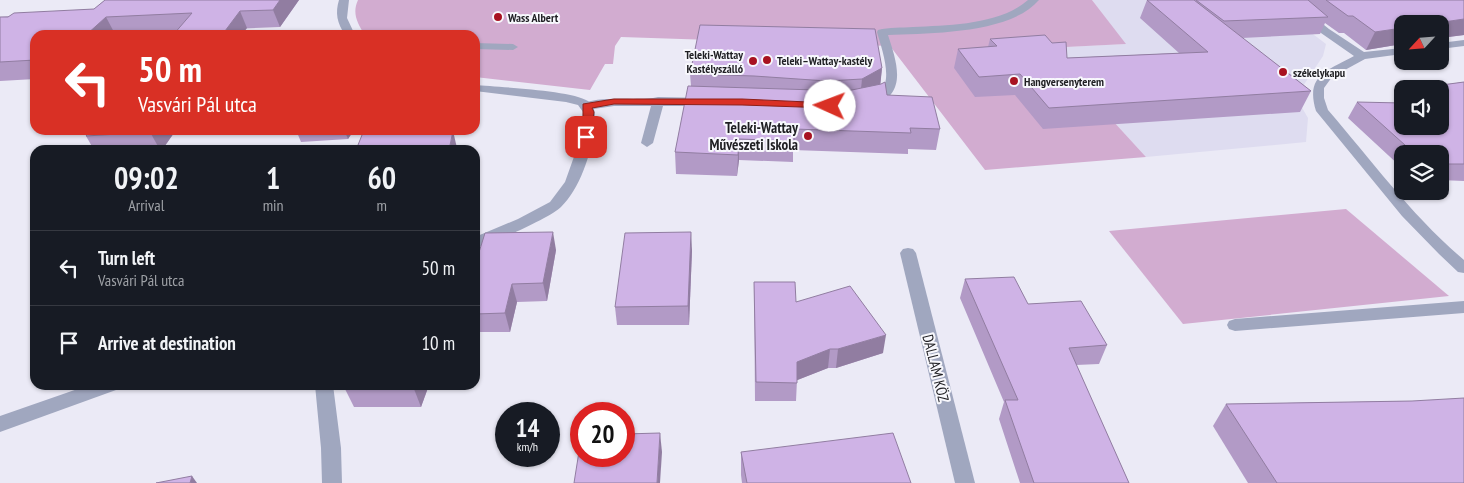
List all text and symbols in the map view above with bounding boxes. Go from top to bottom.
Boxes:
place label: Wass Albert [507,10,559,25]
marker: Wass Albert [492,11,504,23]
north arrow [1394,15,1449,70]
map controls [1394,15,1449,200]
text: 50 m [138,46,202,92]
place label: Teleki-Wattay Kastélyszálló [685,47,744,76]
icon: left [55,50,120,115]
place label: Teleki–Wattay-kastély [777,53,873,68]
marker: Teleki–Wattay-kastély [761,54,773,66]
marker: Teleki-Wattay Kastélyszálló [747,55,759,67]
place label: székelykapu [1293,65,1345,80]
marker: székelykapu [1277,66,1289,78]
place label: Hangversenyterem [1024,74,1104,89]
marker: Hangversenyterem [1008,75,1020,87]
position arrow [803,79,855,131]
button: sound [1394,80,1449,135]
text: Vasvári Pál utca [138,90,257,118]
pin [565,116,607,158]
place label: Teleki-Wattay Művészeti Iskola [710,118,799,154]
icon: arrive [572,123,600,151]
marker: Teleki-Wattay Művészeti Iskola [802,130,814,142]
button: layers [1394,145,1449,200]
text: 09:02 [114,158,179,197]
text: 1 [266,158,280,197]
text: 60 [367,158,396,197]
text: Arrival [128,195,164,215]
text: min [263,195,284,215]
text: m [377,195,387,215]
text: Turn left [98,246,155,270]
icon: left [55,254,83,282]
text: 50 m [422,256,455,280]
text: Vasvári Pál utca [98,270,184,290]
icon: arrive [55,329,83,357]
text: Arrive at destination [98,331,236,355]
text: 10 m [422,331,455,355]
street label: DALLAM KÖZ [918,332,954,404]
speed limit sign: 20 [570,402,635,467]
text: 14 [516,412,539,444]
text: km/h [517,439,538,454]

